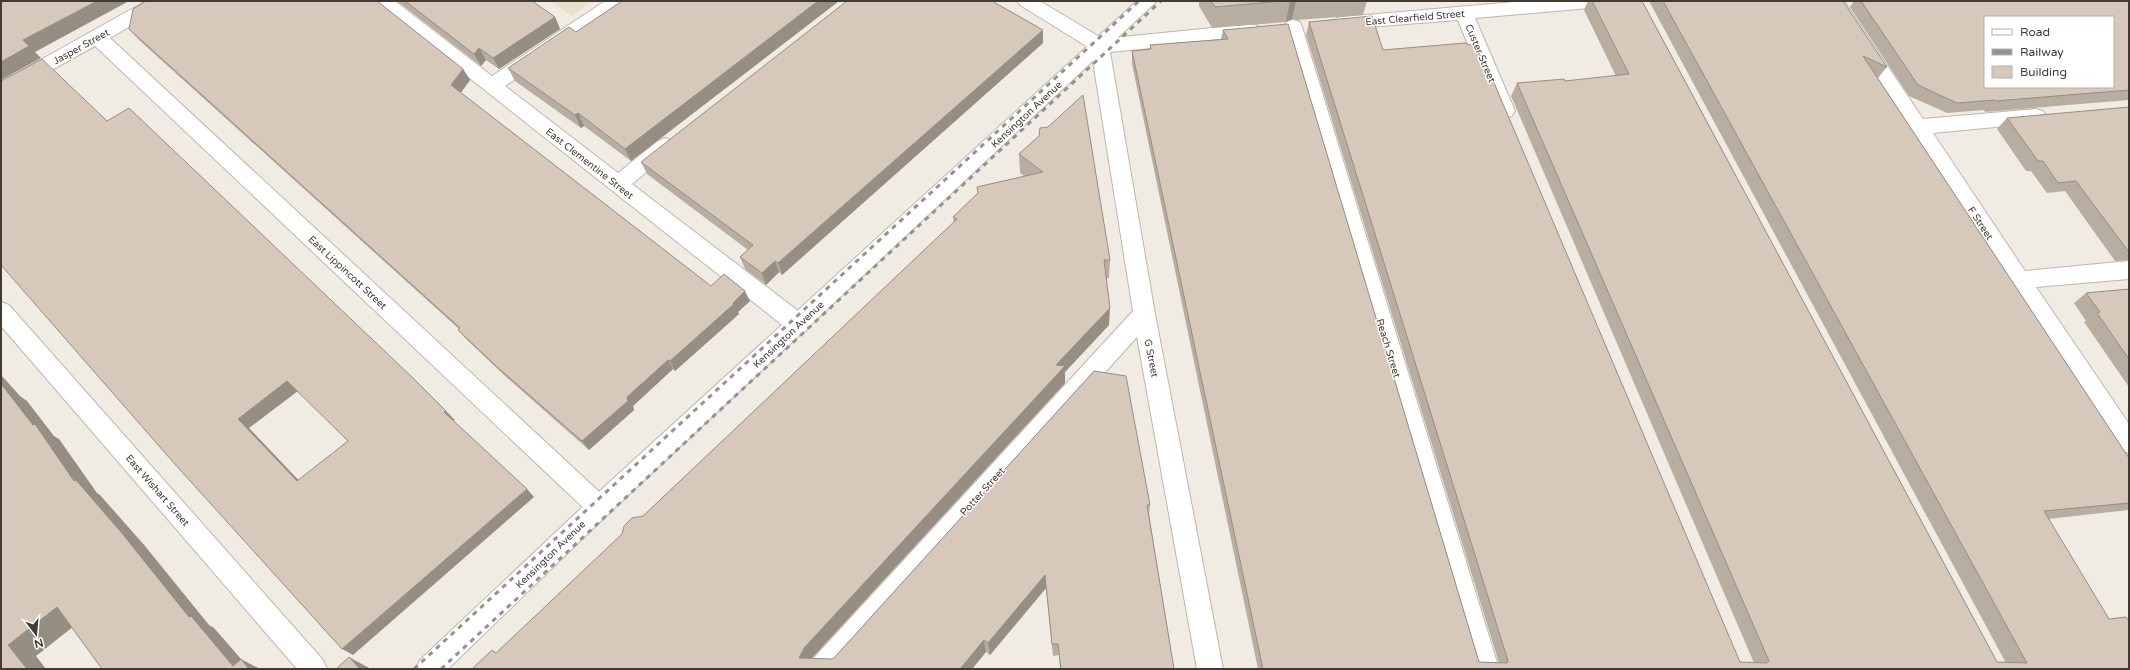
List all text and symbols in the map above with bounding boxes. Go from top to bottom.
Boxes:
street label: East Clearfield Street [1365,8,1465,28]
legend [1984,16,2114,88]
street label: Custer Street [1462,22,1498,84]
text: Road [2020,25,2050,39]
street label: Jasper Street [51,26,112,67]
text: Railway [2020,45,2064,59]
text: Building [2020,65,2067,79]
street label: Kensington Avenue [989,79,1065,151]
street label: East Clementine Street [543,126,636,202]
street label: F Street [1965,205,1995,243]
street label: East Lippincott Street [306,233,389,312]
street label: Kensington Avenue [751,299,827,371]
street label: Reach Street [1373,317,1403,379]
street label: G Street [1141,338,1161,379]
street label: East Wishart Street [123,452,192,529]
street label: Potter Street [958,465,1008,518]
street label: Kensington Avenue [513,518,588,591]
north arrow [16,614,56,654]
text: N [33,636,45,651]

